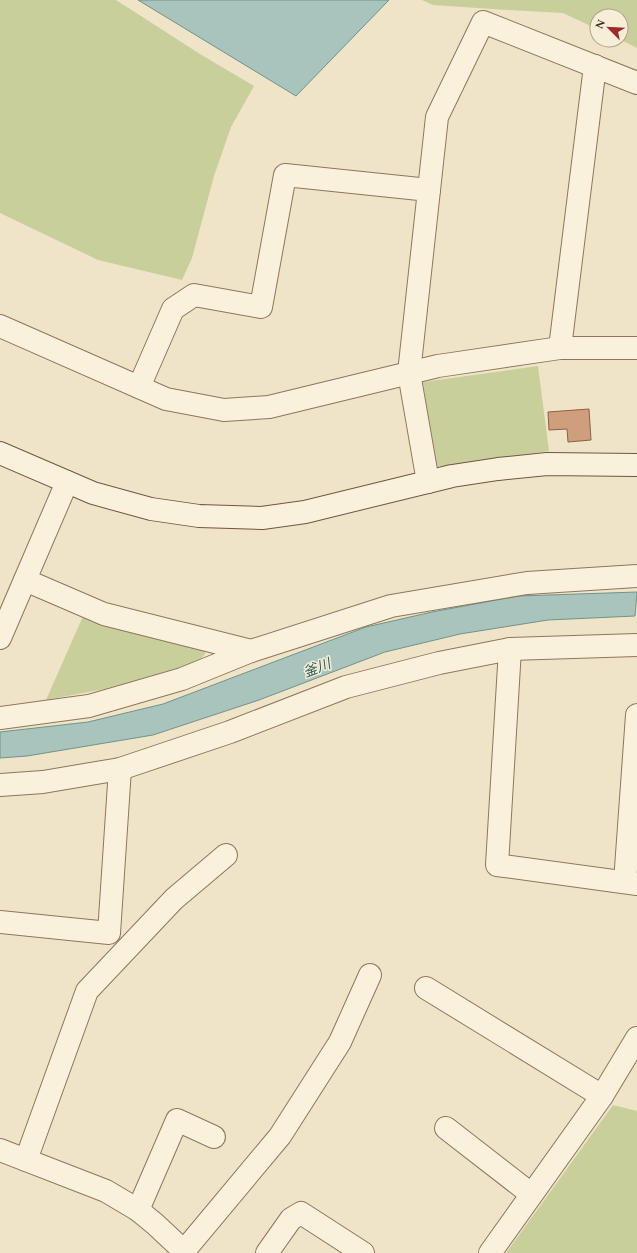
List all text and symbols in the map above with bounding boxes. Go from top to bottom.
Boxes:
north arrow [589,8,629,48]
text: N [591,17,610,32]
water label: 釜川 [300,652,336,683]

